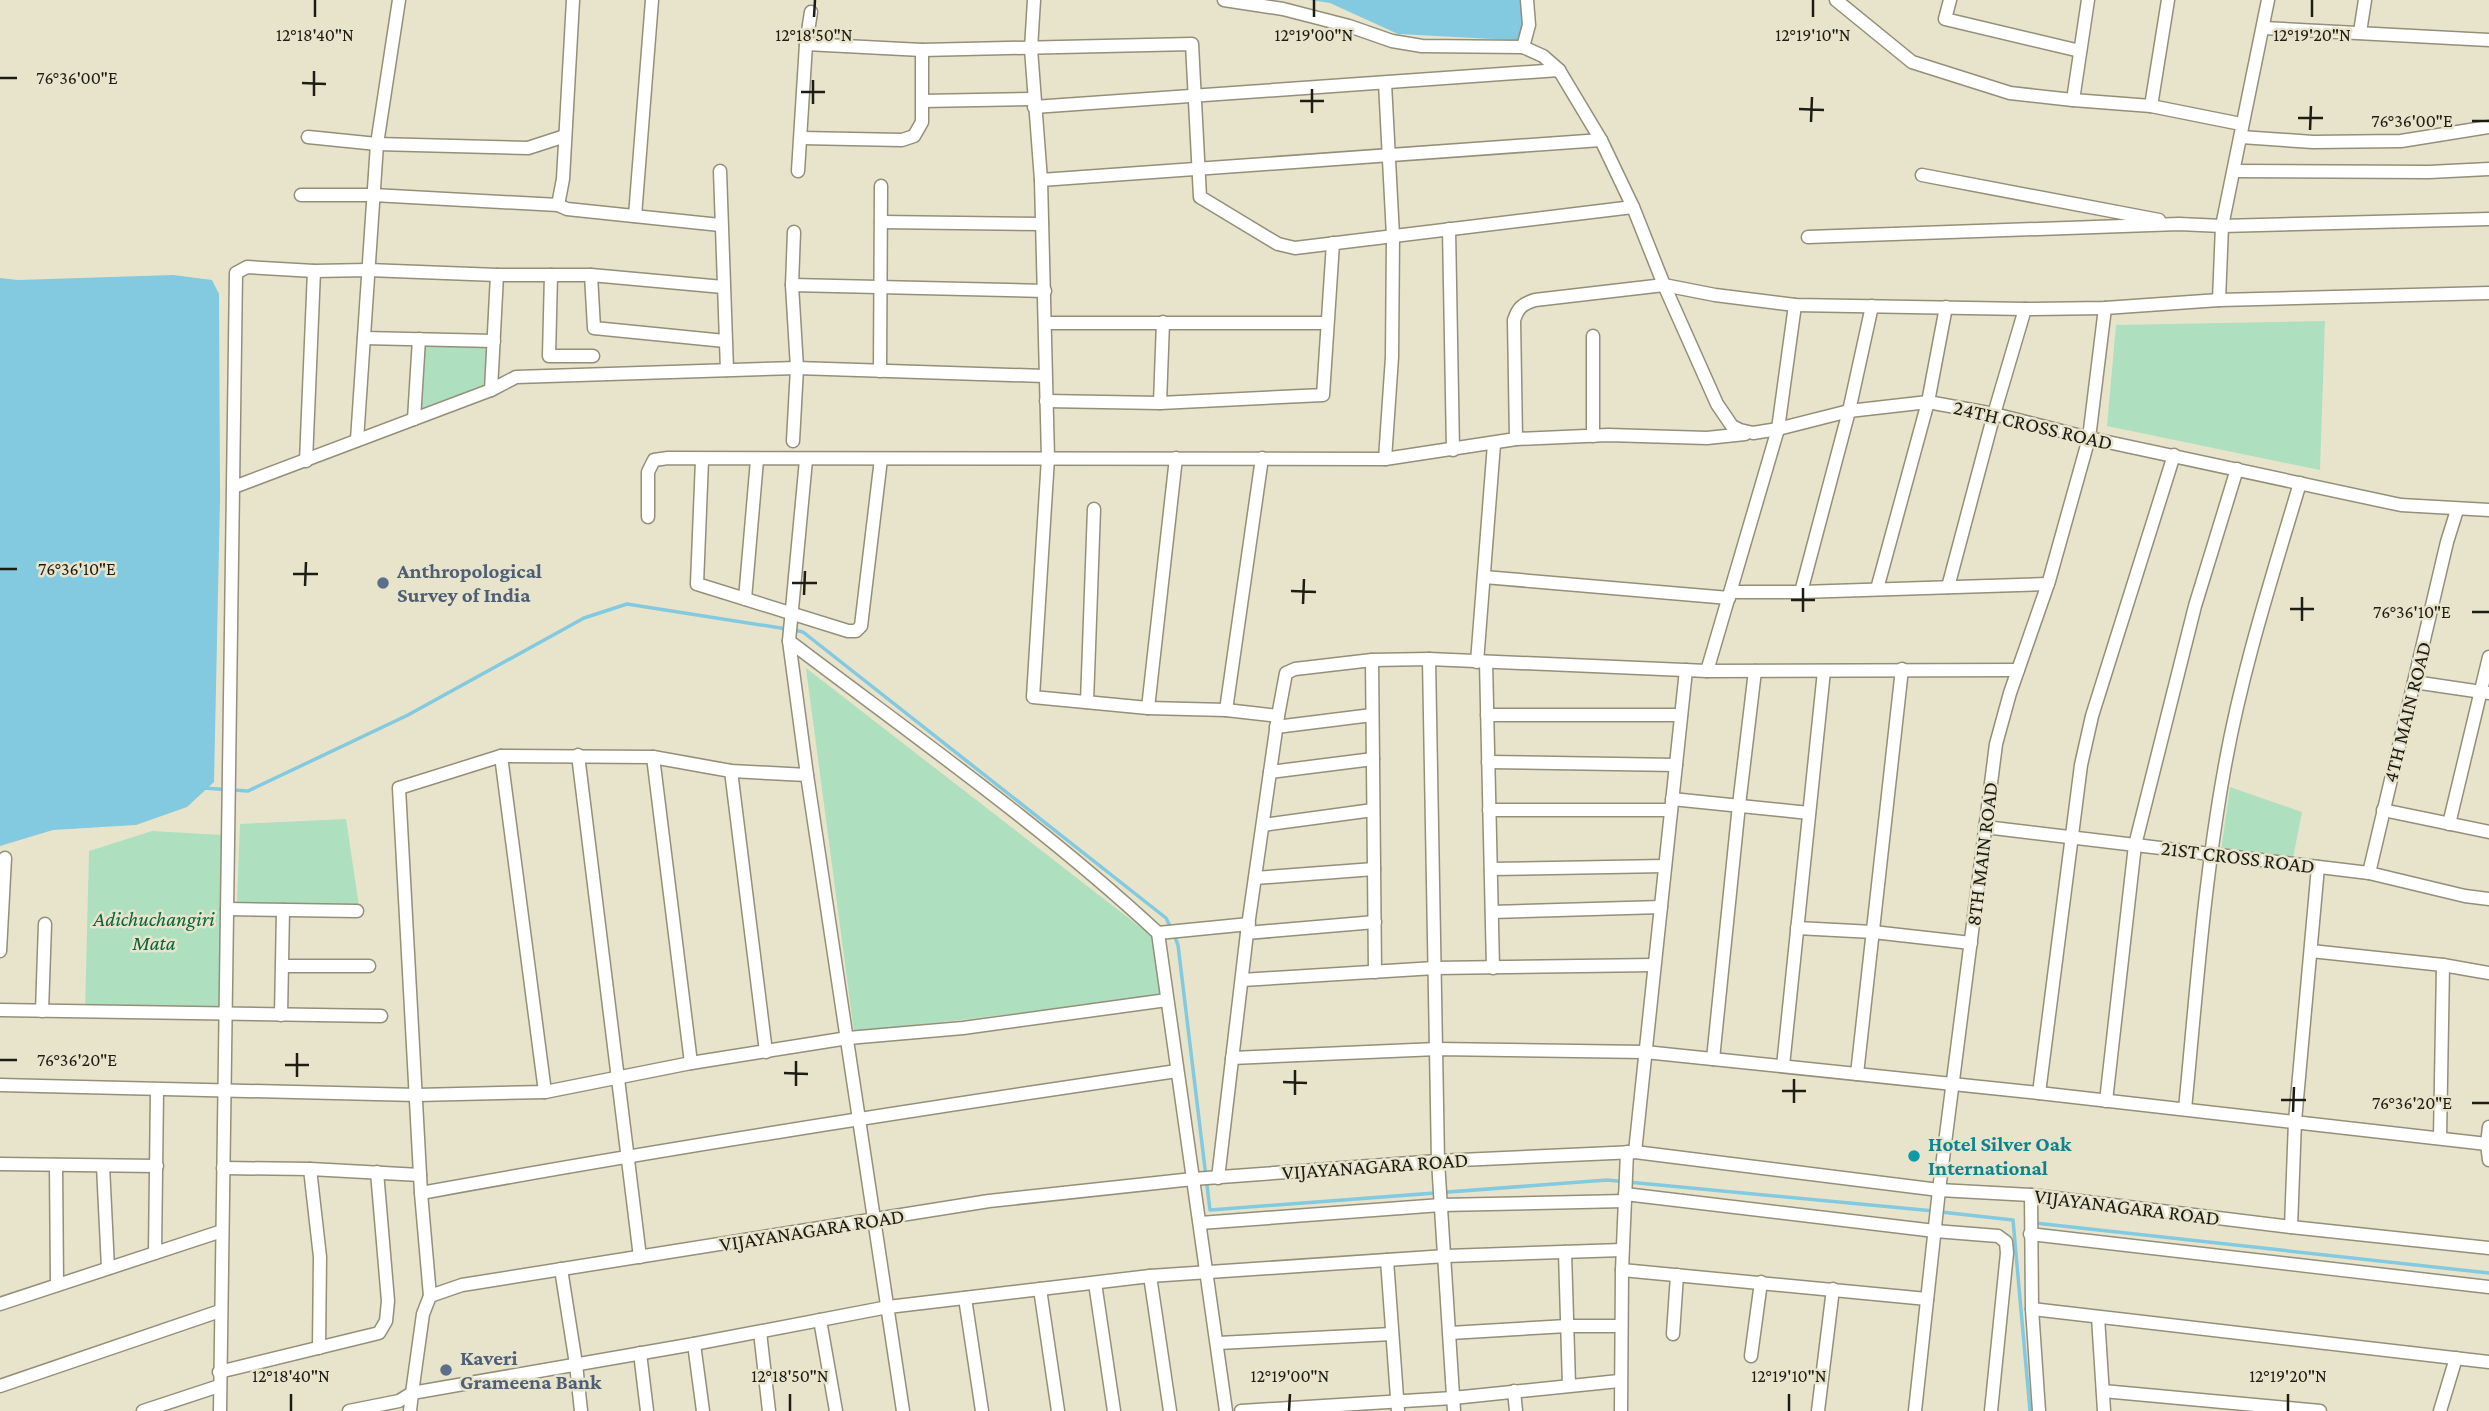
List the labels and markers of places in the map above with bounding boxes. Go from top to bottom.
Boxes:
place label: Anthropological Survey of India [396,559,542,607]
marker: Anthropological Survey of India [375,575,391,591]
place label: Hotel Silver Oak International [1928,1132,2072,1180]
marker: Hotel Silver Oak International [1906,1148,1922,1164]
place label: Kaveri Grameena Bank [460,1346,602,1394]
marker: Kaveri Grameena Bank [438,1362,454,1378]

